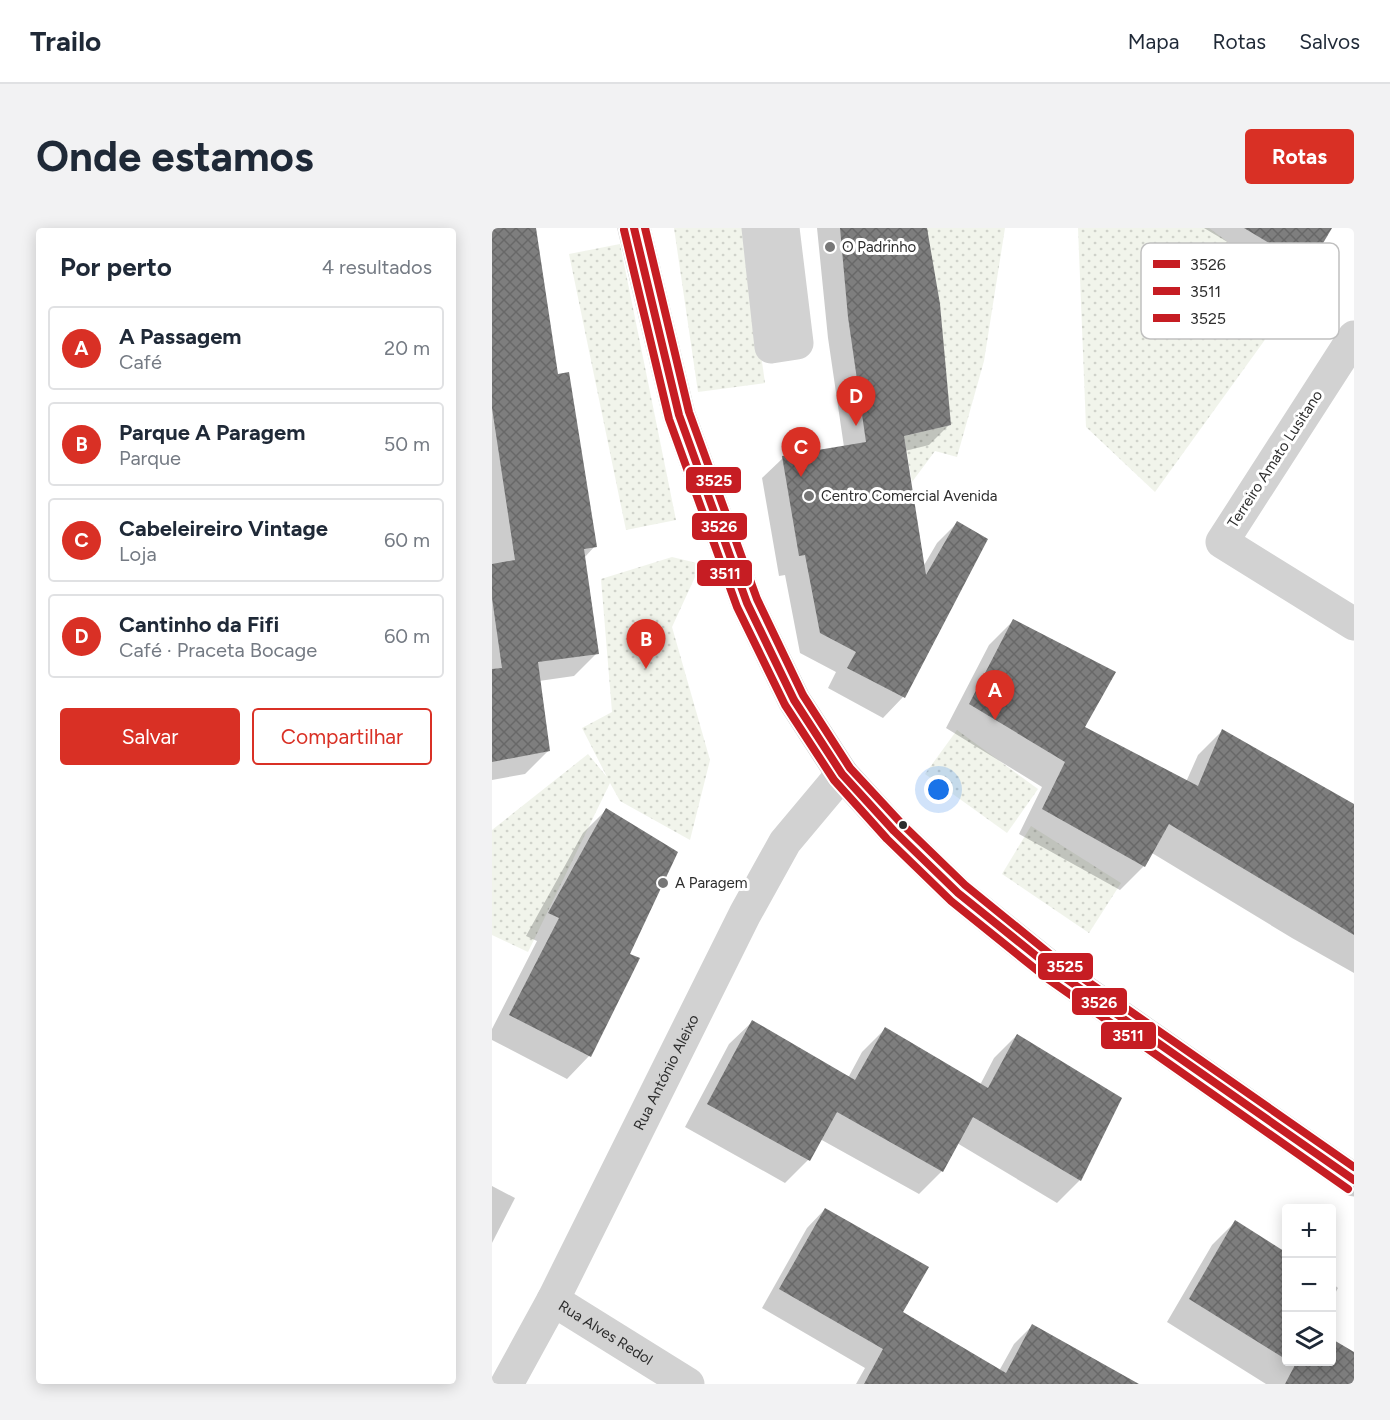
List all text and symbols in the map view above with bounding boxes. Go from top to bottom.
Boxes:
text: Trailo [30,24,101,58]
text: Mapa [1128,29,1179,54]
text: Rotas [1212,29,1266,54]
text: Salvos [1299,29,1360,54]
button: Rotas [1245,129,1354,184]
text: Onde estamos [36,131,314,182]
place label: O Padrinho [842,238,917,256]
marker: O Padrinho [823,240,837,254]
legend [1141,243,1339,339]
text: Por perto [60,251,172,283]
text: 4 resultados [322,255,432,279]
text: 3526 [1190,255,1226,274]
text: 3511 [1190,282,1221,301]
text: 3525 [1190,309,1226,328]
text: A Passagem [119,323,242,350]
text: A [74,336,89,360]
text: 20 m [384,336,430,360]
text: Café [119,350,162,374]
pin: D [836,376,876,426]
street label: Terreiro Amato Lusitano [1224,387,1326,531]
text: Parque A Paragem [119,419,305,446]
pin: C [782,428,820,477]
text: B [75,432,88,456]
text: 50 m [384,432,430,456]
text: Parque [119,446,181,470]
line badge: 3525 [685,466,742,494]
text: 3525 [696,471,732,490]
place label: Centro Comercial Avenida [821,487,997,505]
marker: Centro Comercial Avenida [802,489,816,503]
line badge: 3526 [691,512,748,541]
text: Cabeleireiro Vintage [119,515,328,542]
text: 3526 [701,517,737,536]
text: C [74,528,89,552]
text: 60 m [384,528,430,552]
text: Loja [119,542,157,566]
line badge: 3511 [696,559,753,587]
text: 3511 [709,564,741,583]
text: Cantinho da Fifi [119,611,279,638]
pin: B [626,620,666,669]
text: D [75,624,89,648]
text: 60 m [384,624,430,648]
text: Café · Praceta Bocage [119,638,317,662]
pin: A [976,670,1014,720]
button: Salvar [60,708,240,765]
button: Compartilhar [252,708,432,765]
your location [924,775,953,804]
unlabelled marker [897,819,909,831]
place label: A Paragem [675,874,748,892]
marker: A Paragem [656,876,670,890]
line badge: 3525 [1037,952,1094,981]
text: 3525 [1047,957,1083,976]
line badge: 3526 [1071,987,1128,1016]
text: 3526 [1081,993,1117,1012]
street label: Rua António Aleixo [630,1011,703,1133]
line badge: 3511 [1100,1021,1157,1050]
text: 3511 [1112,1026,1144,1045]
map controls [1282,1204,1336,1366]
button: + [1282,1204,1336,1258]
button: − [1282,1258,1336,1312]
street label: Rua Alves Redol [555,1297,656,1369]
button: layers [1282,1312,1336,1366]

